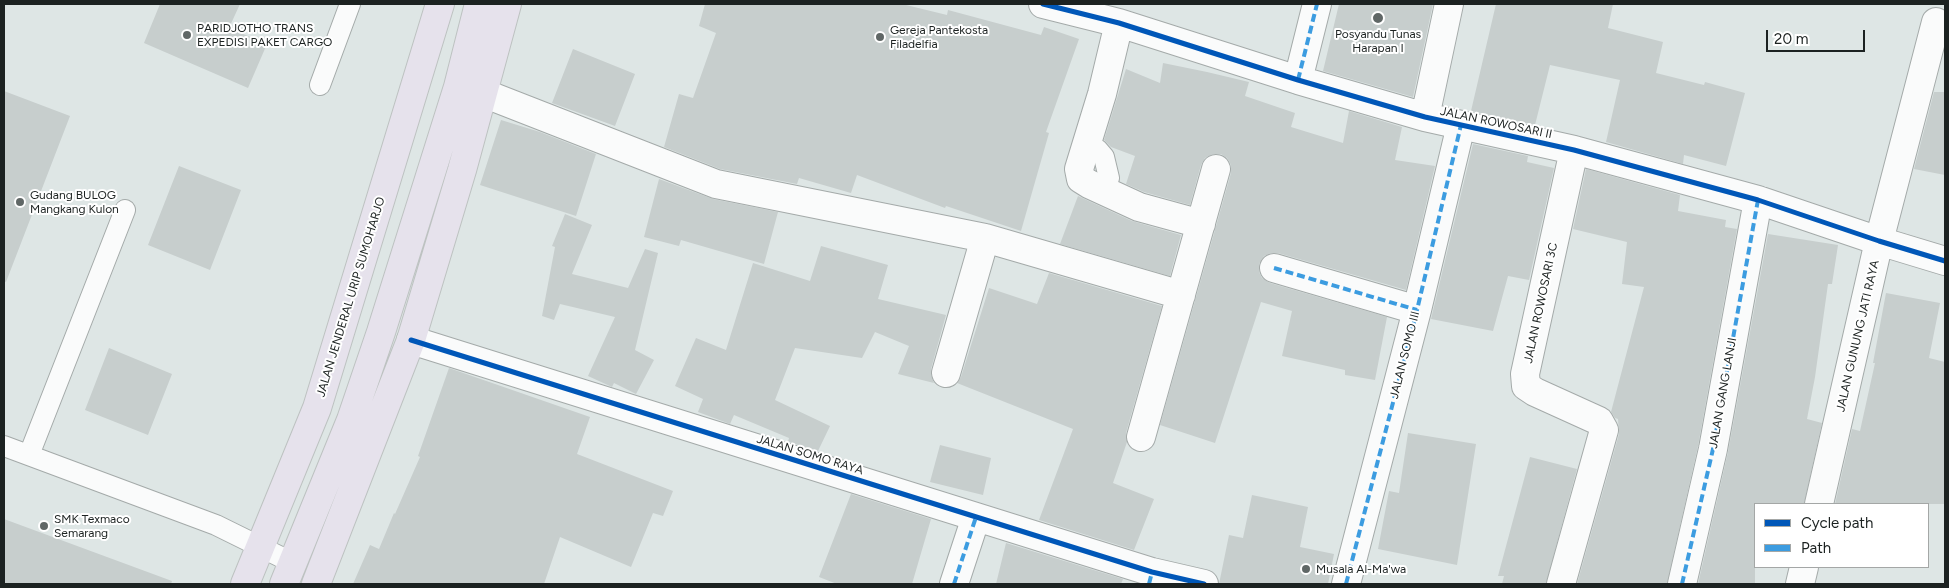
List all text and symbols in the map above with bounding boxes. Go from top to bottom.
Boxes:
marker: Posyandu Tunas Harapan I [1371,11,1385,25]
scale bar [1769,20,1868,52]
place label: PARIDJOTHO TRANS EXPEDISI PAKET CARGO [197,21,332,49]
place label: Gereja Pantekosta Filadelfia [890,23,988,51]
place label: Posyandu Tunas Harapan I [1335,27,1421,55]
marker: PARIDJOTHO TRANS EXPEDISI PAKET CARGO [181,29,193,41]
text: 20 m [1774,30,1808,48]
marker: Gereja Pantekosta Filadelfia [874,31,886,43]
street label: JALAN ROWOSARI II [1439,104,1553,142]
place label: Gudang BULOG Mangkang Kulon [30,188,119,216]
street label: JALAN JENDERAL URIP SUMOHARJO [314,195,388,399]
marker: Gudang BULOG Mangkang Kulon [14,196,26,208]
street label: JALAN ROWOSARI 3C [1521,241,1561,365]
street label: JALAN GUNUNG JATI RAYA [1833,259,1883,413]
street label: JALAN SOMO III [1387,310,1423,400]
street label: JALAN GANG LANJI [1706,336,1740,450]
street label: JALAN SOMO RAYA [755,432,865,478]
legend [1754,503,1929,568]
place label: SMK Texmaco Semarang [54,512,130,540]
text: Cycle path [1801,514,1873,532]
marker: SMK Texmaco Semarang [38,520,50,532]
text: Path [1801,539,1831,557]
place label: Musala Al-Ma'wa [1316,562,1406,576]
marker: Musala Al-Ma'wa [1300,563,1312,575]

